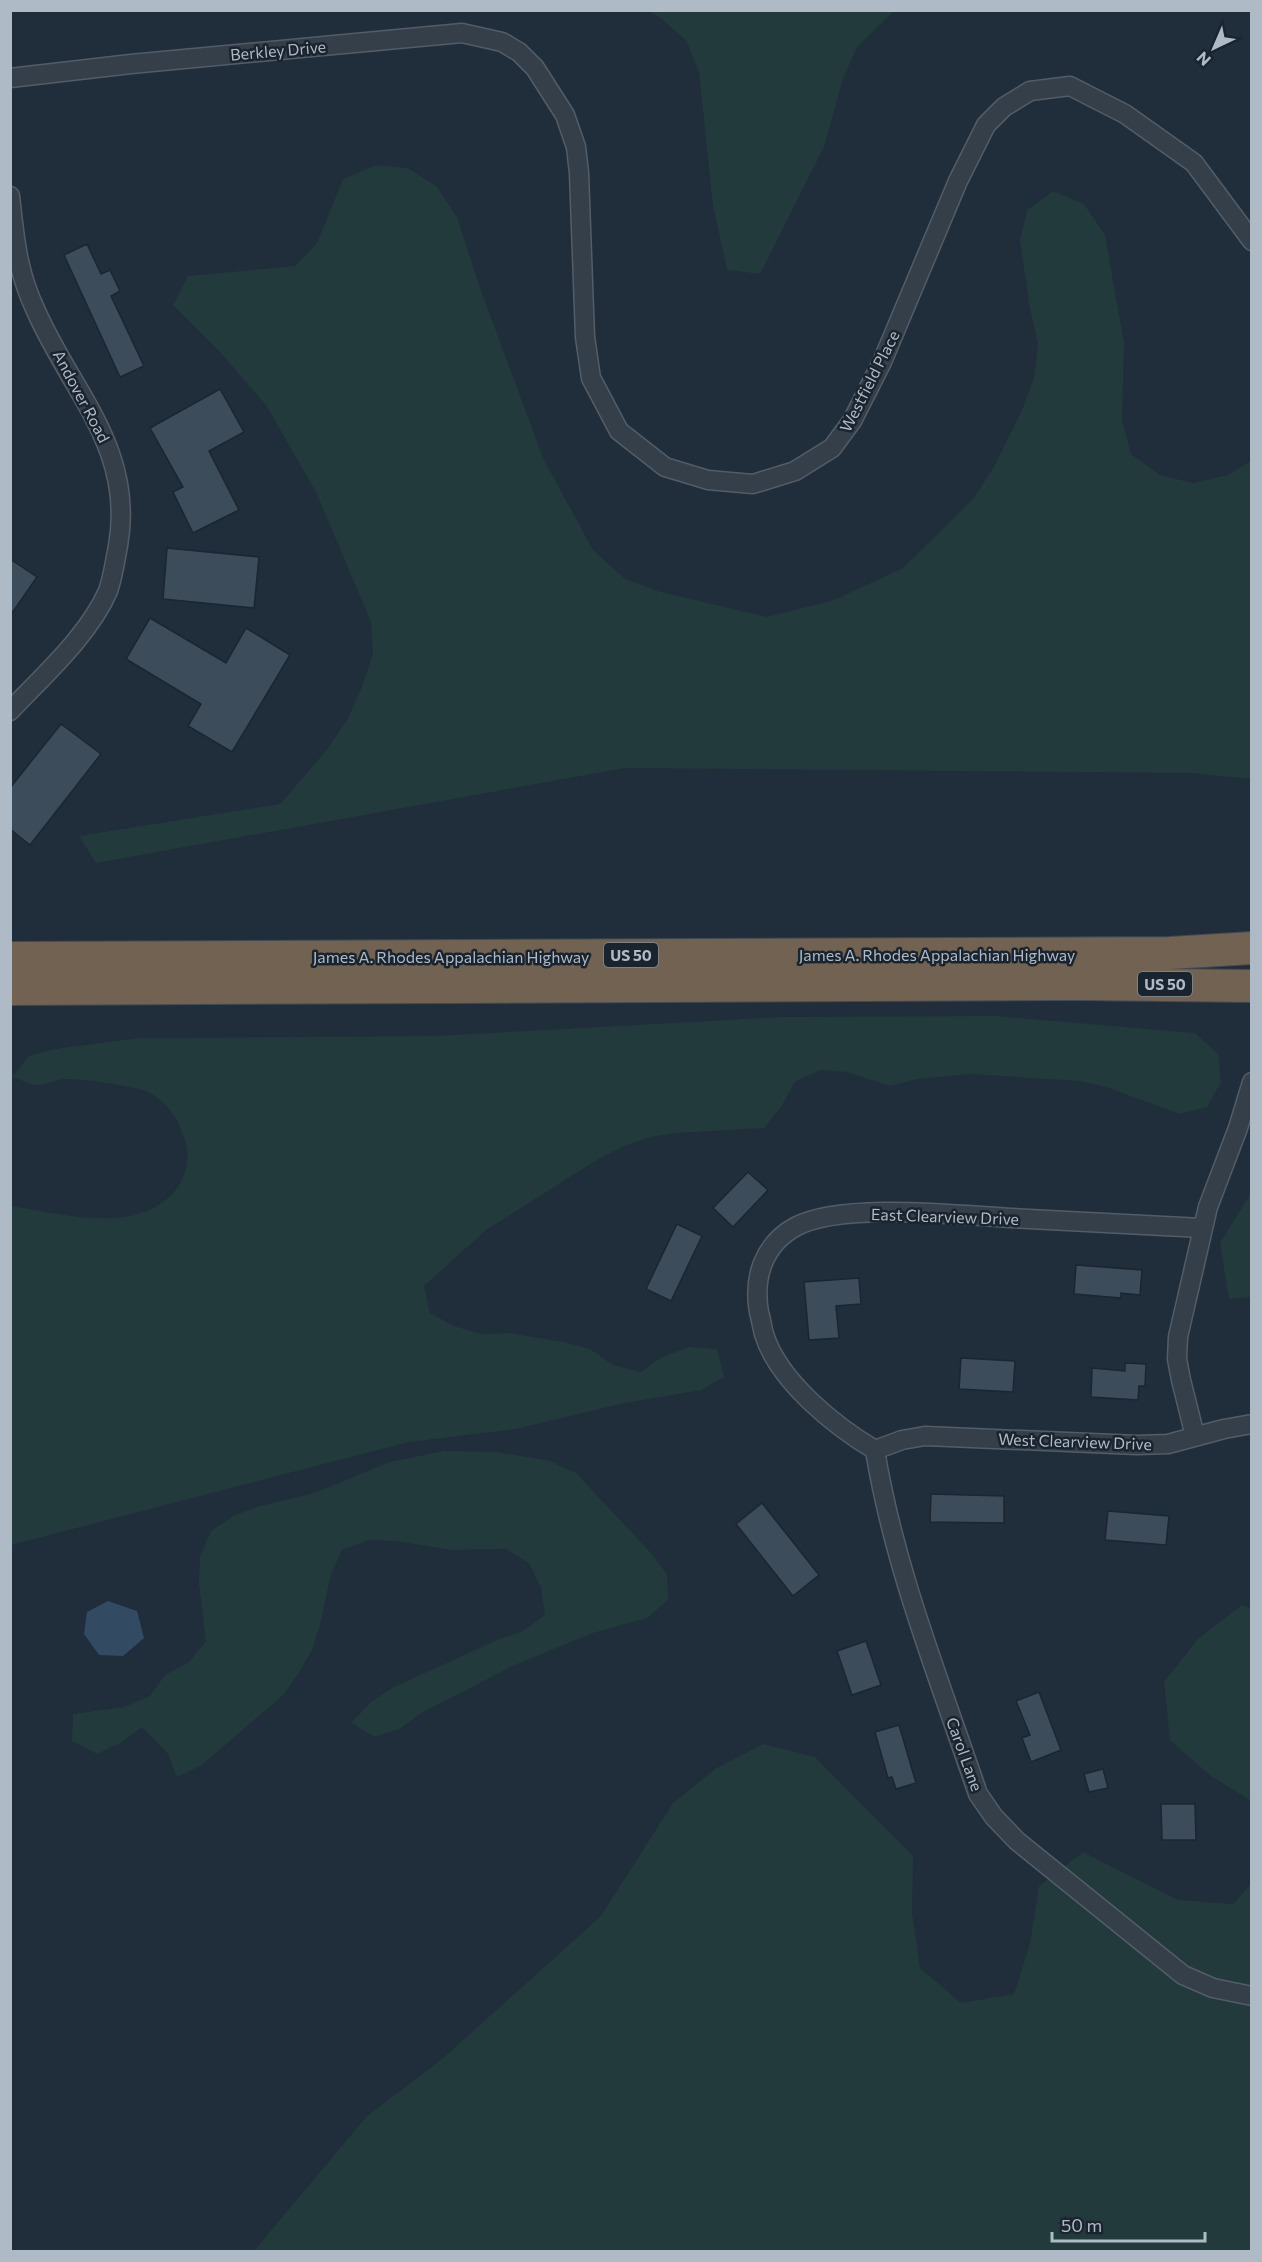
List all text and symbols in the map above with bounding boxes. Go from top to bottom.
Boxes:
north arrow [1184,18,1244,78]
street label: Berkley Drive [229,36,327,64]
text: N [1192,48,1214,70]
street label: Westfield Place [835,327,903,435]
street label: Andover Road [50,347,114,445]
road number: US 50 [604,943,658,967]
street label: James A. Rhodes Appalachian Highway [799,945,1075,964]
street label: James A. Rhodes Appalachian Highway [313,947,589,966]
road number: US 50 [1138,972,1192,996]
street label: East Clearview Drive [871,1204,1019,1228]
street label: West Clearview Drive [998,1429,1152,1453]
street label: Carol Lane [943,1714,987,1794]
scale bar [1052,2205,1205,2243]
text: 50 m [1061,2214,1102,2236]

